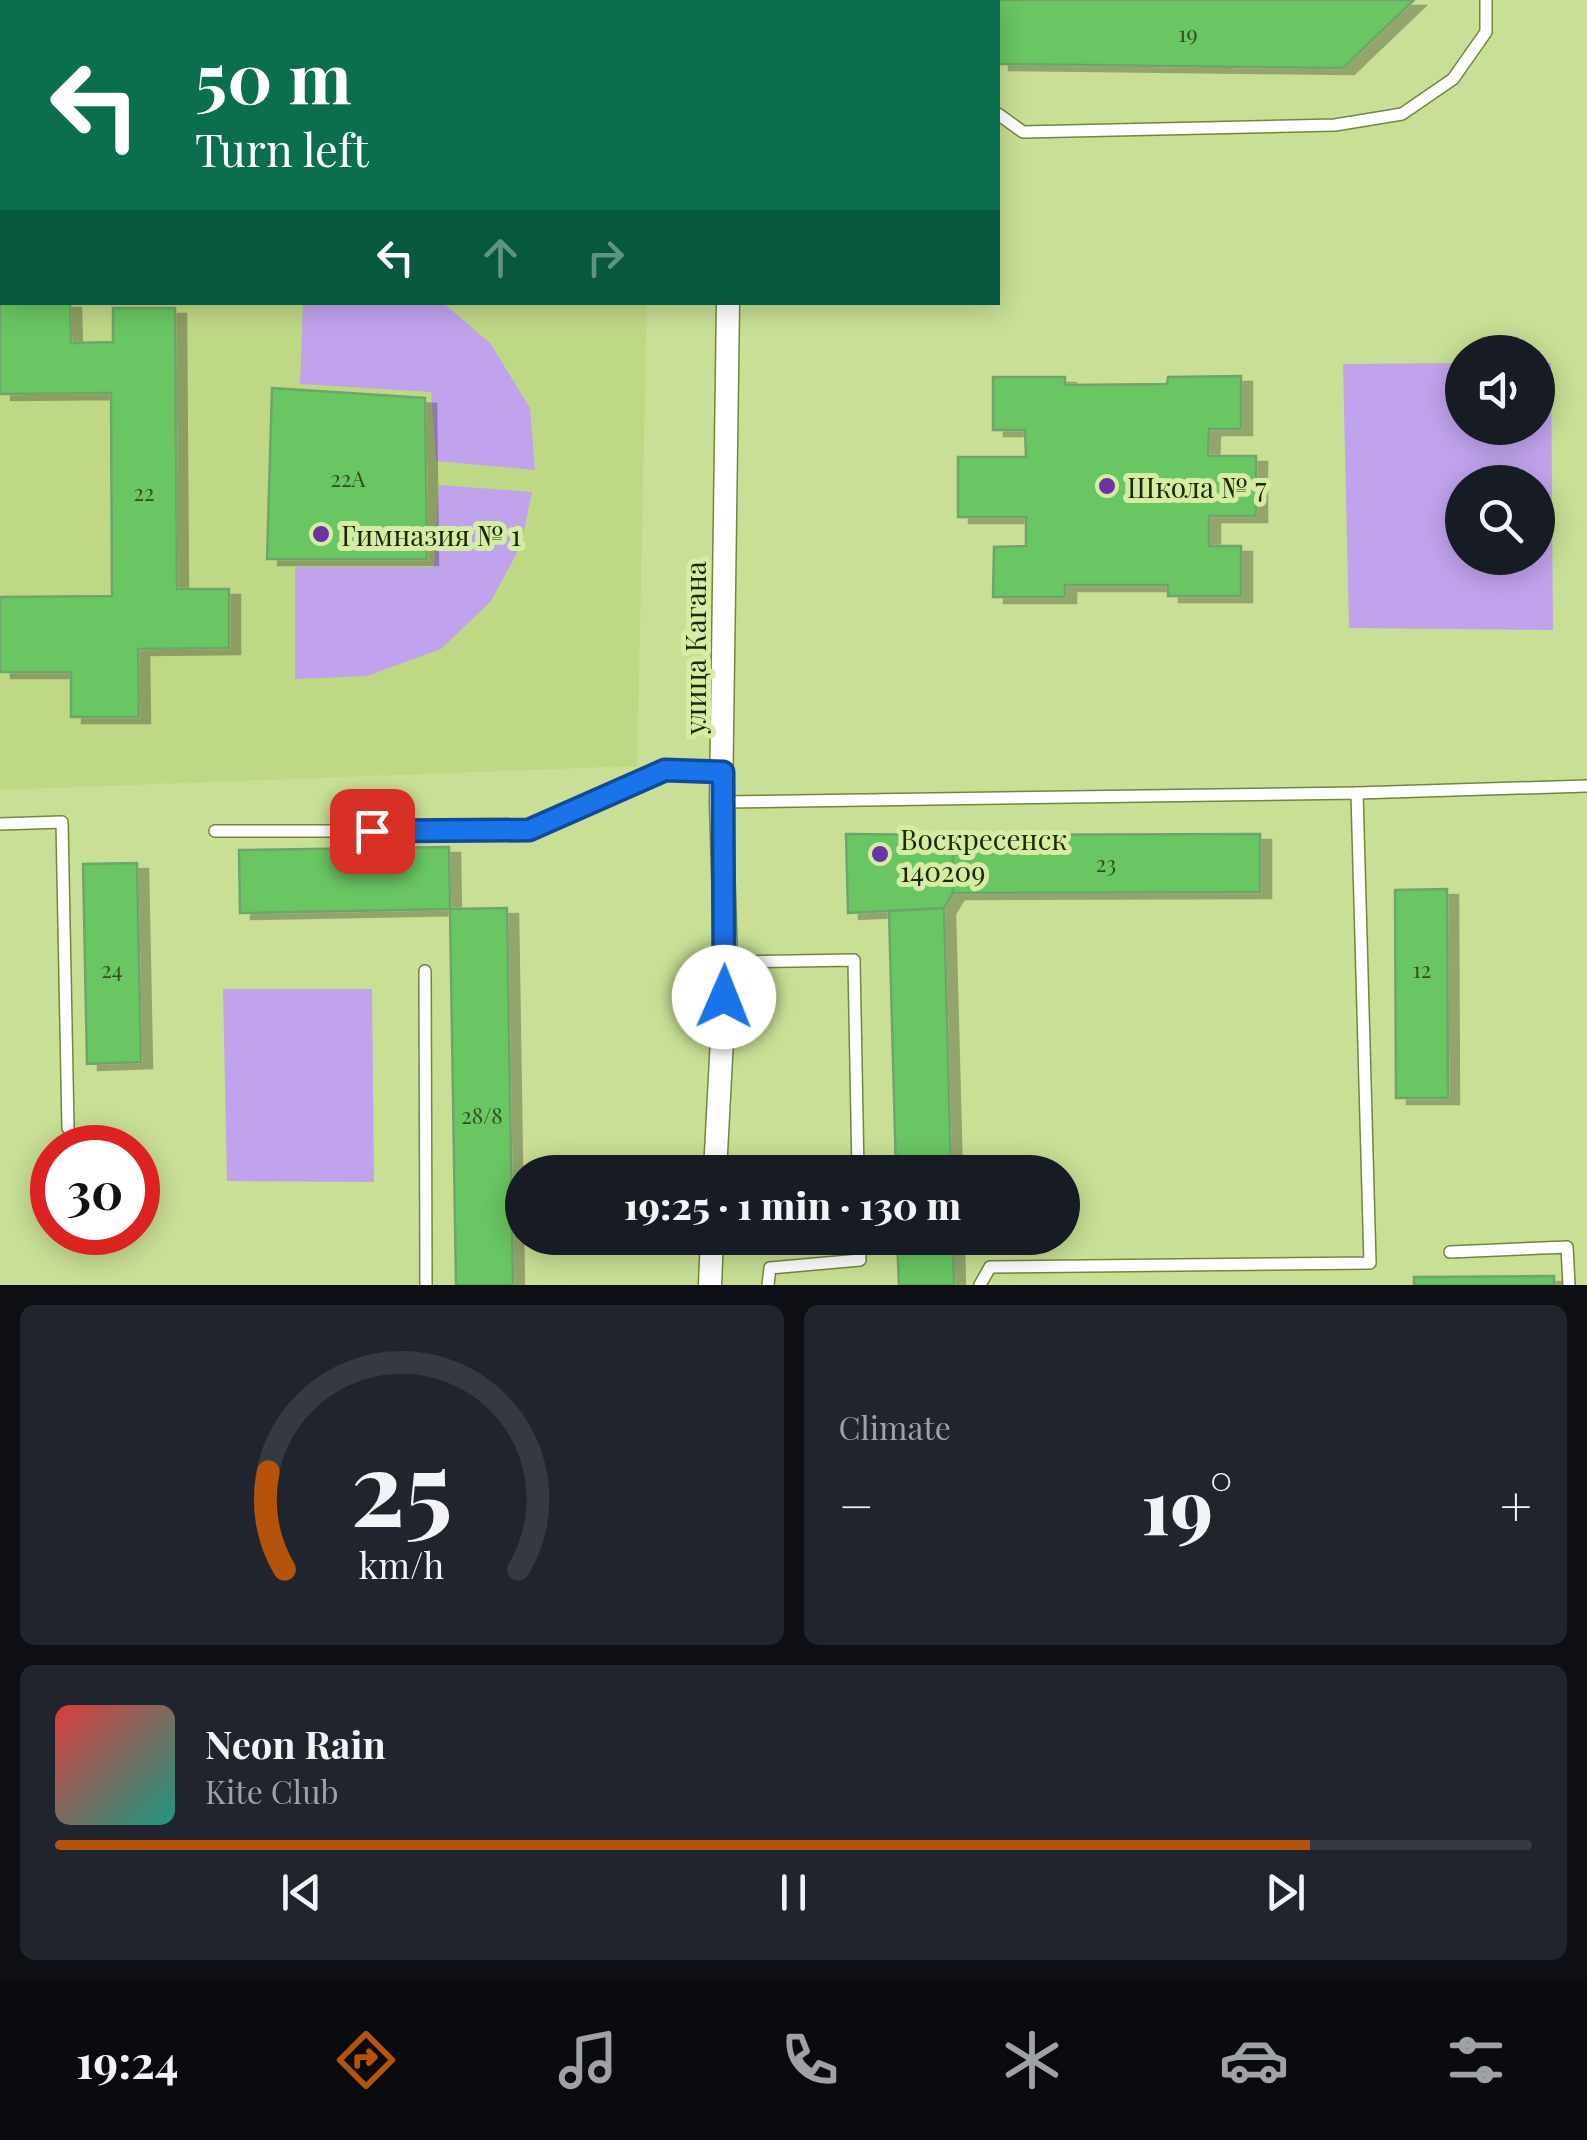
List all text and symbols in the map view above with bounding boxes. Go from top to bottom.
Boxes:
house number: 19 [1178,18,1198,48]
text: 50 m [195,28,352,122]
icon: left [30,40,160,170]
text: Turn left [195,118,369,178]
icon: left [368,230,423,285]
icon: ahead [473,230,528,285]
icon: right [578,230,633,285]
map controls [1445,335,1555,575]
button: sound [1445,335,1555,445]
house number: 22А [331,463,366,493]
button: search [1445,465,1555,575]
place label: Школа № 7 [1127,468,1267,505]
marker: Школа № 7 [1096,475,1118,497]
house number: 22 [133,477,155,507]
place label: Гимназия № 1 [341,516,521,553]
marker: Гимназия № 1 [310,523,332,545]
street label: улица Кагана [676,561,713,736]
pin [330,789,415,874]
icon: arrive [345,804,400,859]
place label: Воскресенск 140209 [900,820,1067,889]
marker: Воскресенск 140209 [869,843,891,865]
house number: 23 [1096,848,1116,878]
position arrow [672,945,776,1049]
house number: 24 [101,954,123,984]
house number: 12 [1413,954,1431,984]
house number: 28/8 [461,1100,503,1130]
speed limit sign: 30 [30,1125,160,1255]
text: 19:25 · 1 min · 130 m [624,1179,961,1230]
text: Climate [839,1405,951,1448]
text: 25 [351,1414,453,1553]
text: 19° [1141,1454,1233,1554]
text: − [839,1467,874,1541]
text: + [1500,1467,1532,1541]
text: km/h [359,1540,445,1588]
text: Neon Rain [205,1718,386,1769]
text: Kite Club [205,1769,339,1812]
icon: previous [274,1865,329,1920]
icon: pause [766,1865,821,1920]
icon: next [1258,1865,1313,1920]
icon: directions [331,2025,401,2095]
icon: music [553,2025,623,2095]
icon: phone [775,2025,845,2095]
icon: climate [997,2025,1067,2095]
icon: car [1219,2025,1289,2095]
icon: filters [1441,2025,1511,2095]
text: 19:24 [76,2030,179,2090]

